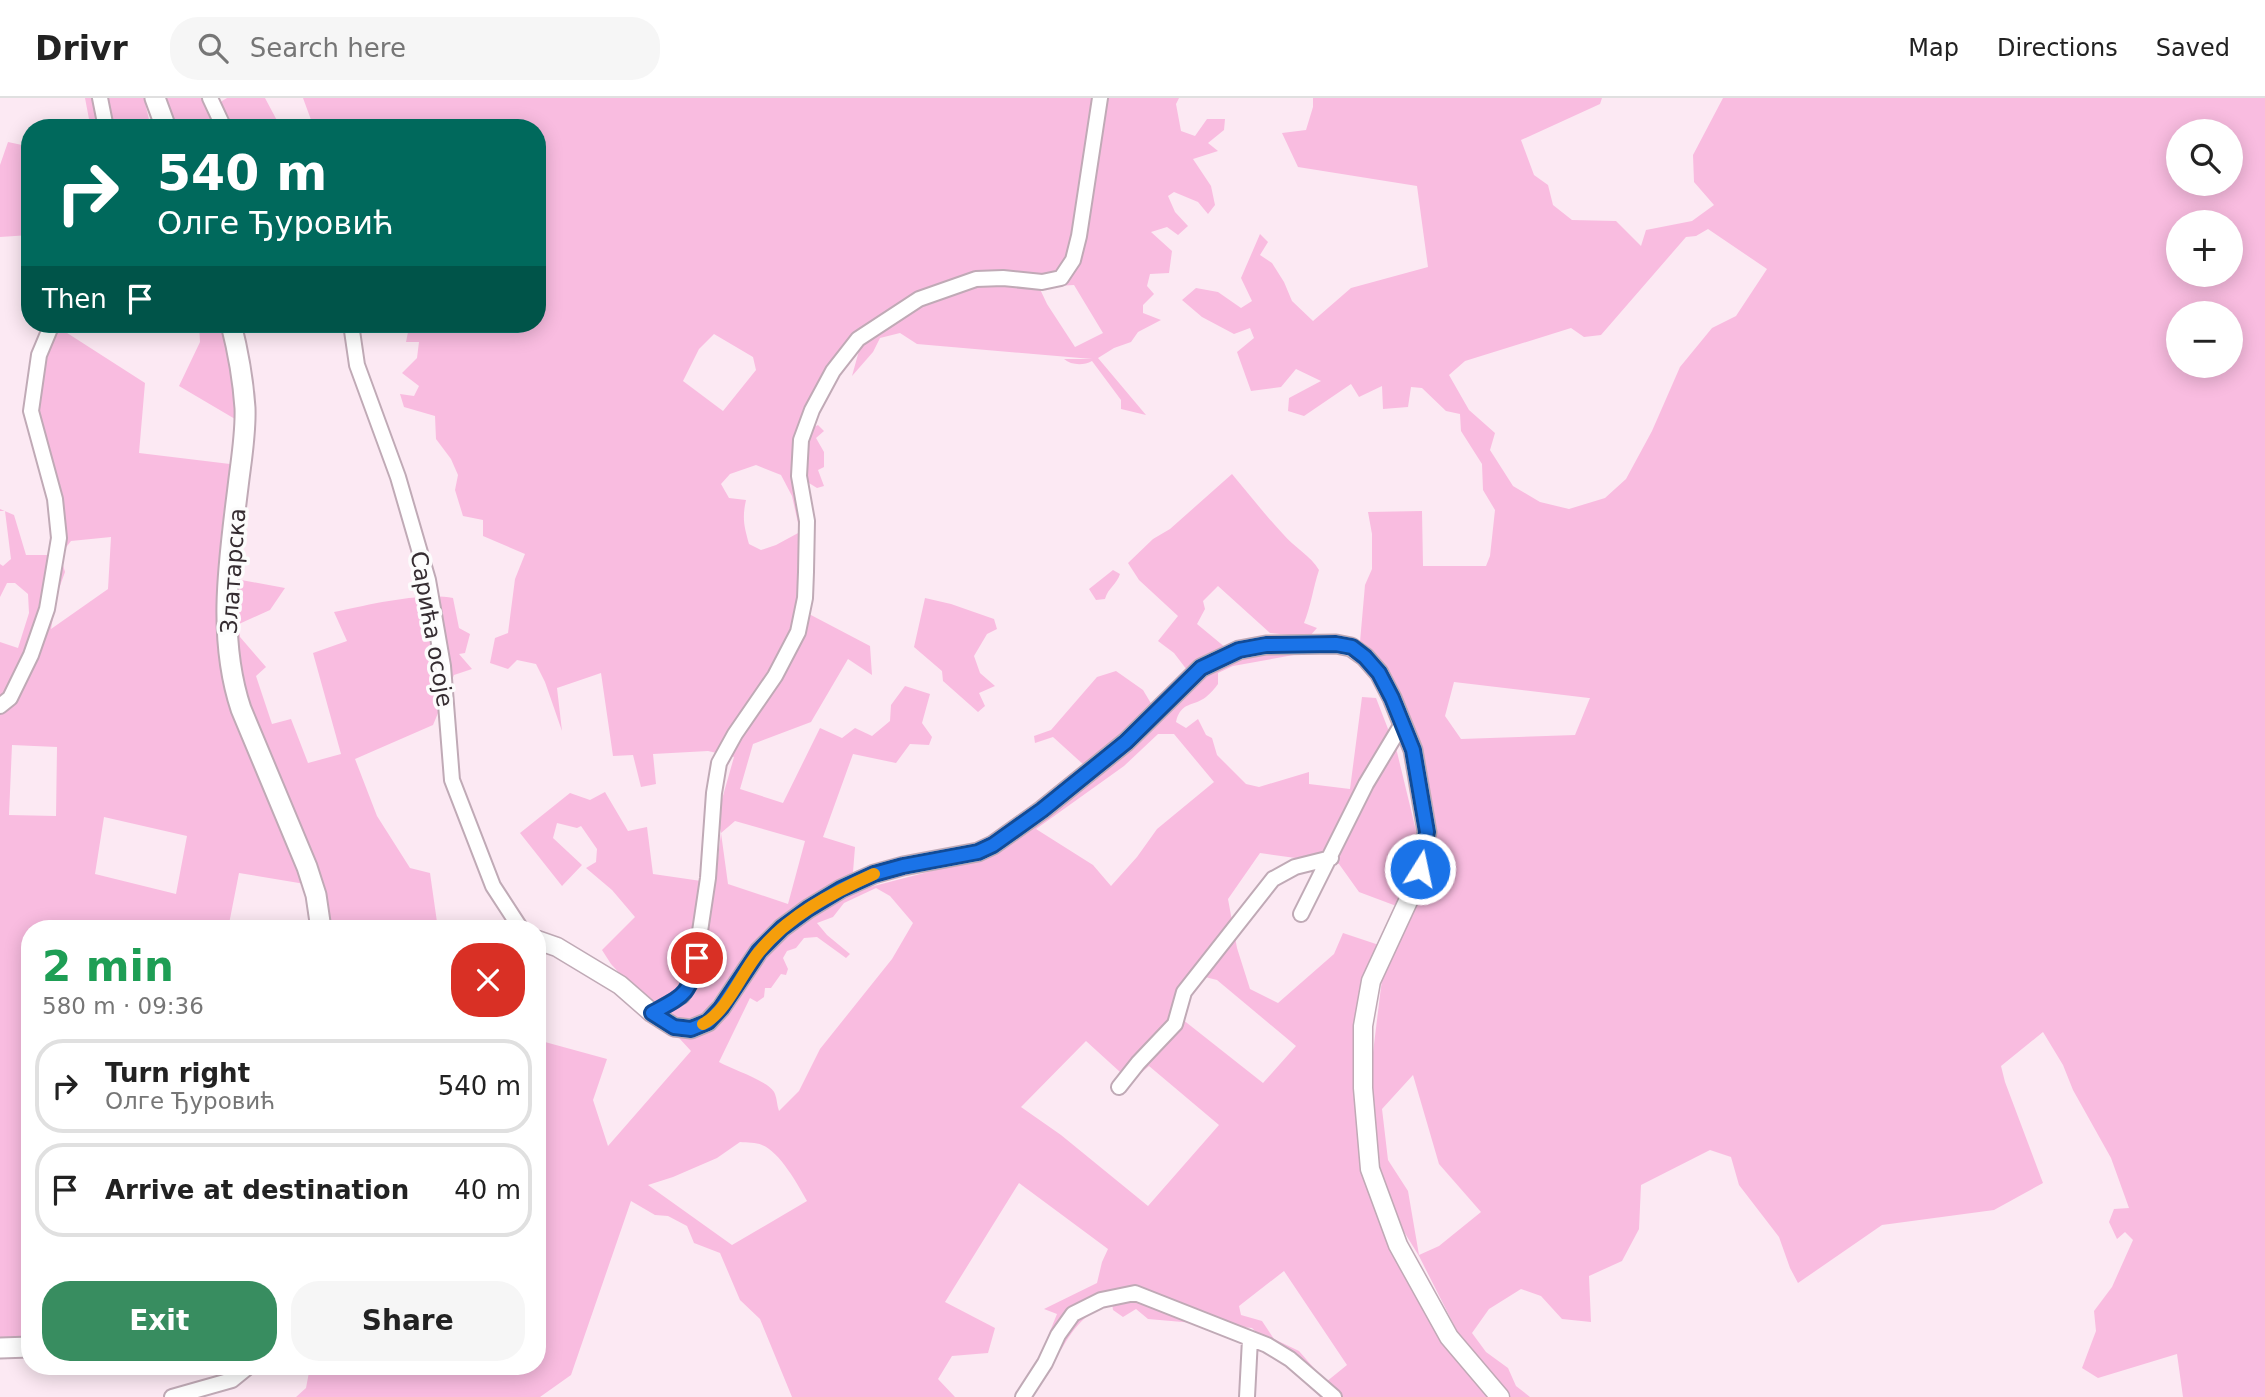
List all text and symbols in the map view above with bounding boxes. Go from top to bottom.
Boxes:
search box [170,17,660,80]
text: Drivr [35,29,128,68]
icon: search [194,29,232,67]
text: Search here [250,33,406,63]
text: Map [1908,34,1959,62]
text: Directions [1997,34,2118,62]
text: Saved [2156,34,2230,62]
map controls [2166,119,2243,378]
button: search [2166,119,2243,196]
text: 540 m [157,145,327,202]
icon: right [42,147,133,238]
text: Олге Ђуровић [157,204,394,242]
button: + [2166,210,2243,287]
icon: arrive [121,280,159,318]
text: Then [42,284,107,314]
button: − [2166,301,2243,378]
street label: Златарска [216,507,250,635]
street label: Сарића осоје [406,549,458,709]
position arrow [1383,832,1457,906]
pin [667,928,727,988]
icon: arrive [678,939,716,977]
text: 2 min [42,942,174,991]
button: close [451,943,525,1017]
text: 580 m · 09:36 [42,993,204,1019]
text: Turn right [105,1058,250,1088]
icon: right [46,1067,84,1105]
text: 540 m [438,1071,521,1101]
text: Олге Ђуровић [105,1088,275,1114]
icon: arrive [46,1171,84,1209]
text: Arrive at destination [105,1175,409,1205]
text: 40 m [454,1175,521,1205]
button: Exit [42,1281,277,1361]
button: Share [291,1281,525,1361]

